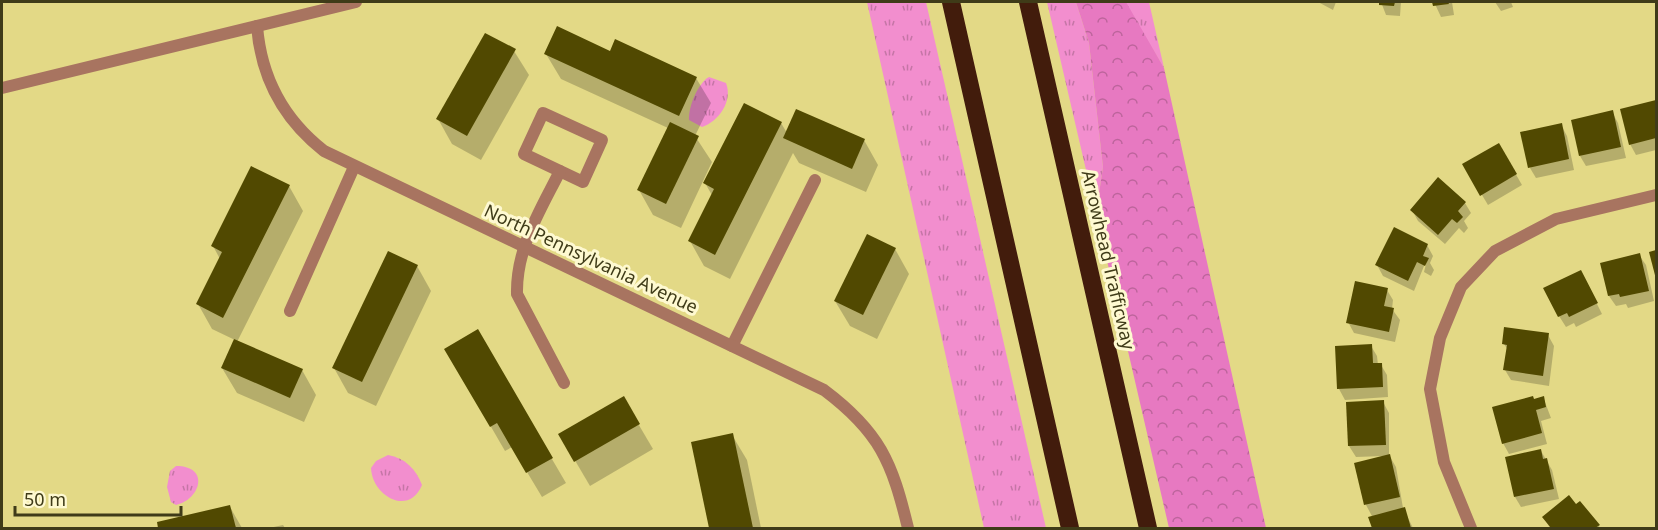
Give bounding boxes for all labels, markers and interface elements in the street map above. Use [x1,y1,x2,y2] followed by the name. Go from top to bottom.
[1077,168,1141,353] street label: Arrowhead Trafficway
[481,198,702,318] street label: North Pennsylvania Avenue
[15,479,182,517] scale bar
[24,487,66,511] text: 50 m

